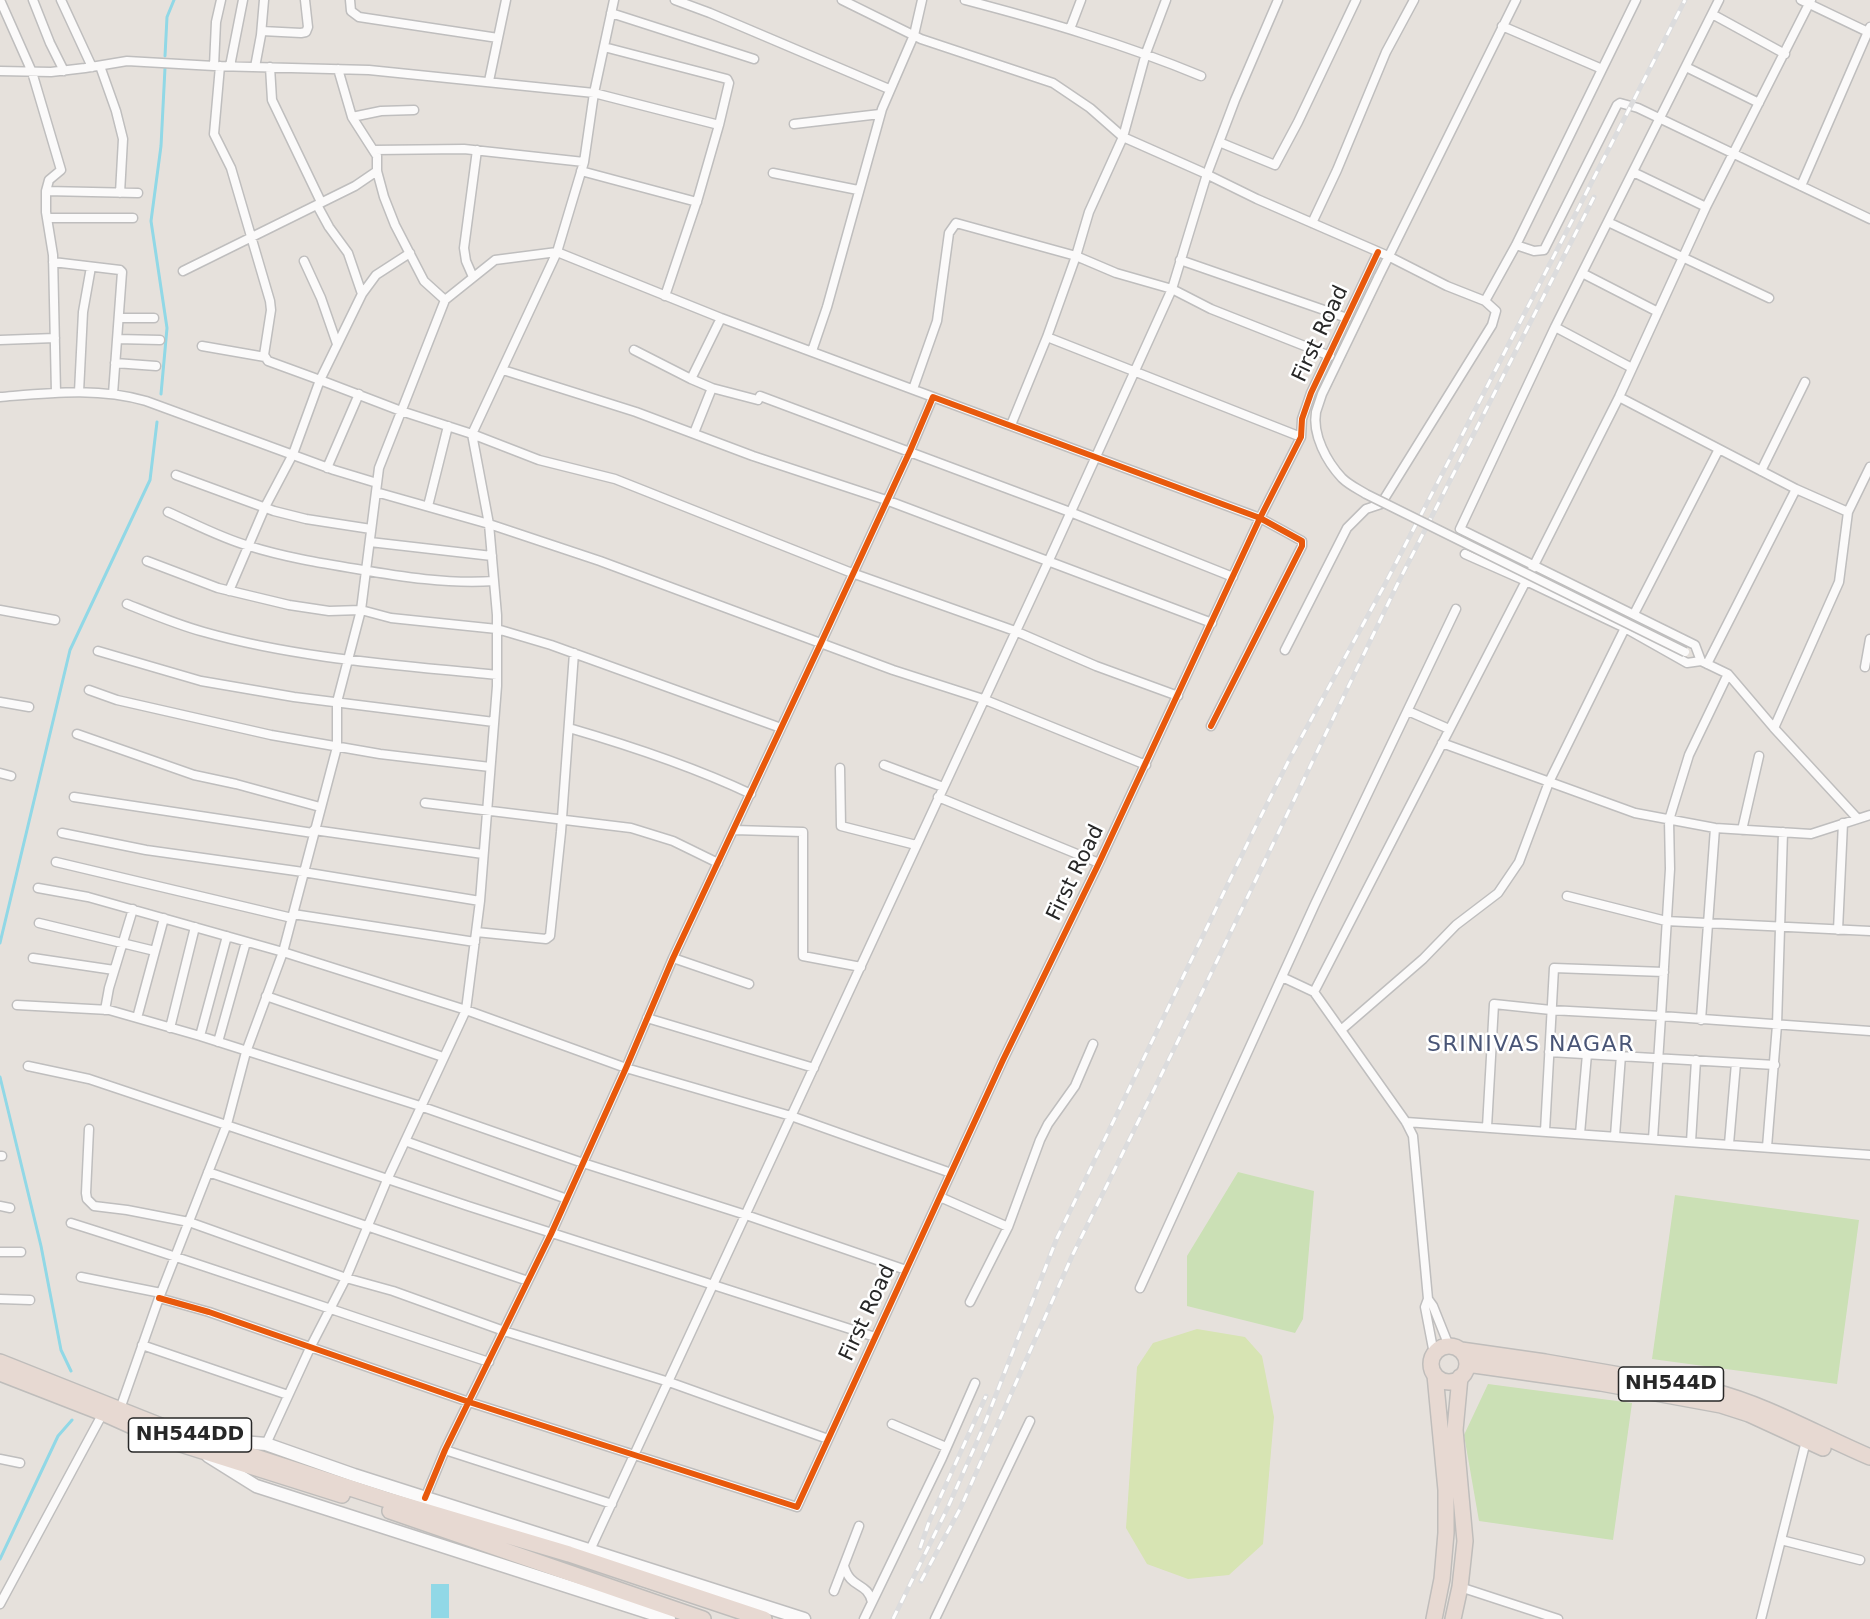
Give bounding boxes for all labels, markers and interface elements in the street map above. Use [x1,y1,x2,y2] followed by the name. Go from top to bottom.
[1288,282,1354,386] street label: First Road
[1042,821,1110,925] street label: First Road
[1427,1032,1635,1058] district label: SRINIVAS NAGAR
[835,1261,901,1365] street label: First Road
[1618,1367,1724,1401] road number: NH544D
[128,1418,252,1452] road number: NH544DD

